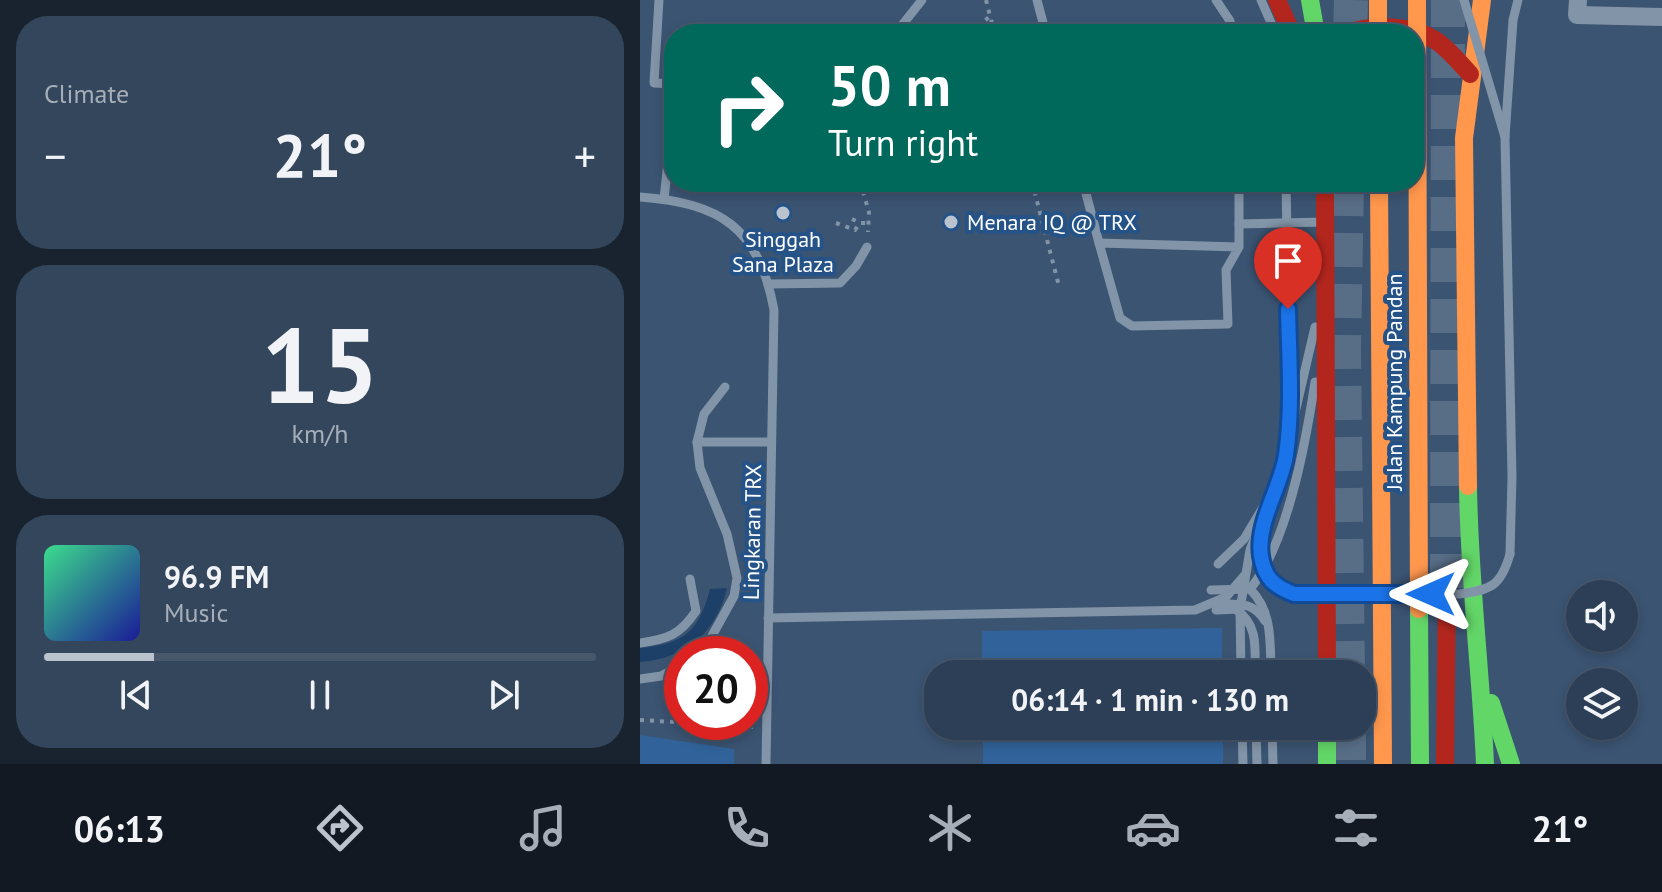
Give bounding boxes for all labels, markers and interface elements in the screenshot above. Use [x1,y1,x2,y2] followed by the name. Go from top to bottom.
[828,49,951,121] text: 50 m
[696,56,800,160] icon: right
[44,77,129,110] text: Climate
[273,116,367,194] text: 21°
[828,119,978,166] text: Turn right
[44,127,66,184] text: −
[574,127,596,184] text: +
[774,204,792,222] marker: Singgah Sana Plaza
[967,208,1137,236] place label: Menara IQ @ TRX
[942,213,960,231] marker: Menara IQ @ TRX
[732,225,834,278] place label: Singgah Sana Plaza
[1254,227,1322,309] pin
[1266,239,1310,283] icon: arrive
[1380,274,1408,491] street label: Jalan Kampung Pandan
[261,297,379,432] text: 15
[292,417,349,450] text: km/h
[737,464,767,600] street label: Lingkaran TRX
[1389,552,1473,636] position arrow
[164,557,269,596] text: 96.9 FM
[1566,580,1638,740] map controls
[1566,580,1638,652] button: sound
[164,596,228,629] text: Music
[664,636,768,740] speed limit sign: 20
[1566,668,1638,740] button: layers
[114,673,158,717] icon: previous
[298,673,342,717] icon: pause
[482,673,526,717] icon: next
[1011,680,1289,719] text: 06:14 · 1 min · 130 m
[312,800,368,856] icon: directions
[515,800,571,856] icon: music
[719,800,775,856] icon: phone
[922,800,978,856] icon: climate
[1125,800,1181,856] icon: car
[1328,800,1384,856] icon: filters
[74,805,165,852] text: 06:13
[1532,805,1588,852] text: 21°

